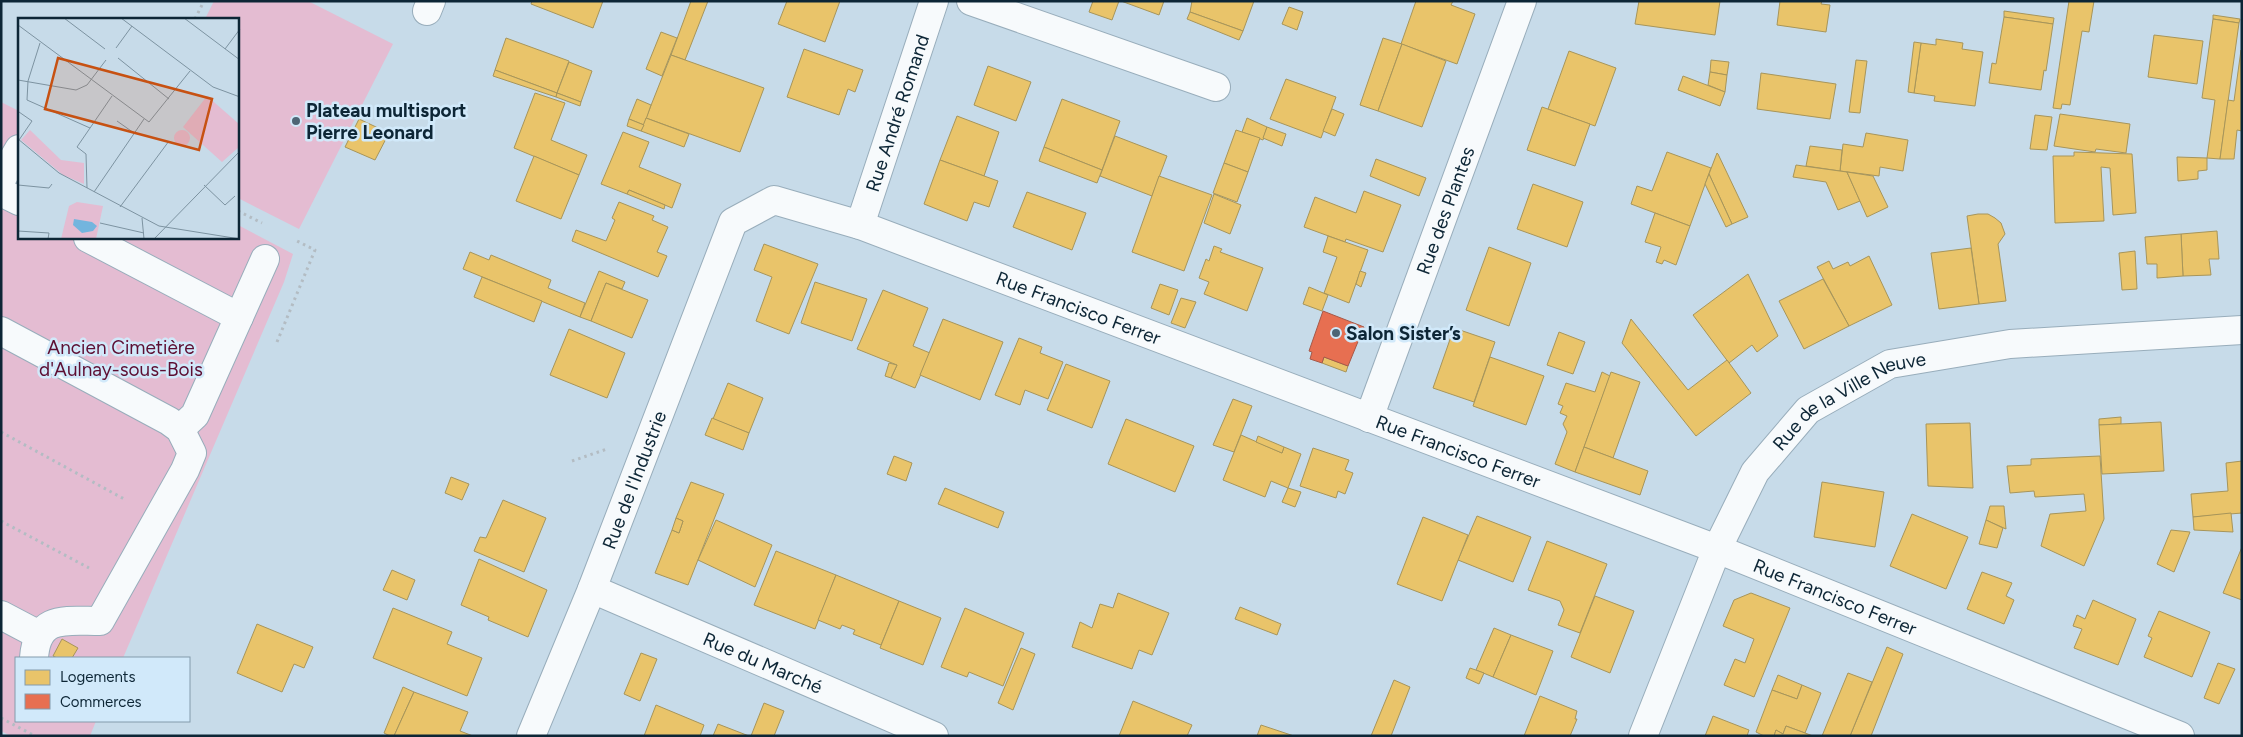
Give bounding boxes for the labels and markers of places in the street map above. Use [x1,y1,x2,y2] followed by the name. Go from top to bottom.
[306,99,467,144] place label: Plateau multisport Pierre Leonard
[290,115,302,127] marker: Plateau multisport Pierre Leonard
[1346,322,1461,345] place label: Salon Sister’s
[1330,327,1342,339] marker: Salon Sister’s

